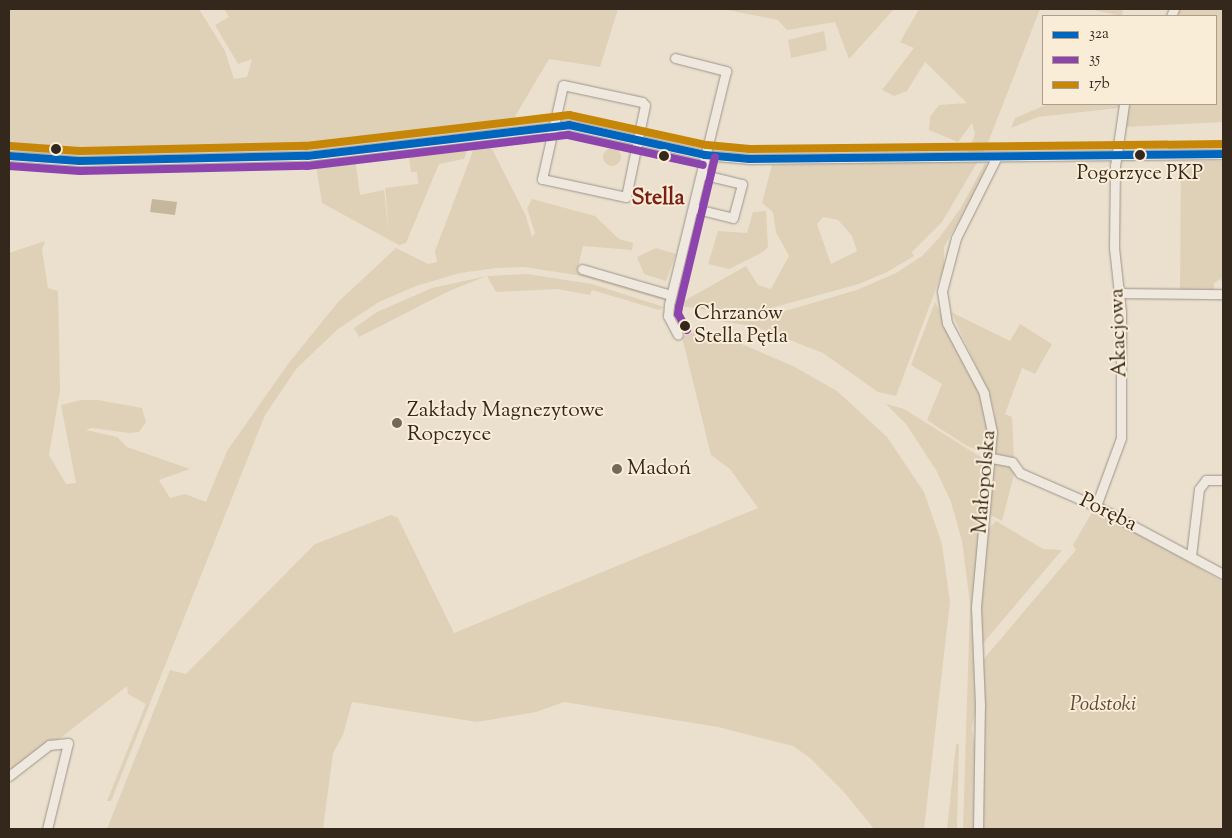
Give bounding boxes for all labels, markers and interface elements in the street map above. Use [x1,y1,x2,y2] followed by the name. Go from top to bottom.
[1042,15,1217,105] legend
[1089,24,1109,45] text: 32a
[1089,49,1100,70] text: 35
[1089,74,1110,95] text: 17b
[51,144,61,154] unlabelled marker
[1135,150,1145,160] marker: Pogorzyce PKP
[659,151,669,161] unlabelled marker
[1077,162,1203,186] place label: Pogorzyce PKP
[631,187,685,213] district label: Stella
[1105,288,1133,378] street label: Akacjowa
[694,302,788,349] place label: Chrzanów Stella Pętla
[680,321,690,331] marker: Chrzanów Stella Pętla
[407,398,604,448] place label: Zakłady Magnezytowe Ropczyce
[391,417,403,429] marker: Zakłady Magnezytowe Ropczyce
[968,429,1002,535] street label: Małopolska
[627,456,691,482] place label: Madoń
[611,463,623,475] marker: Madoń
[1075,488,1141,538] street label: Poręba
[1070,692,1136,718] park label: Podstoki

